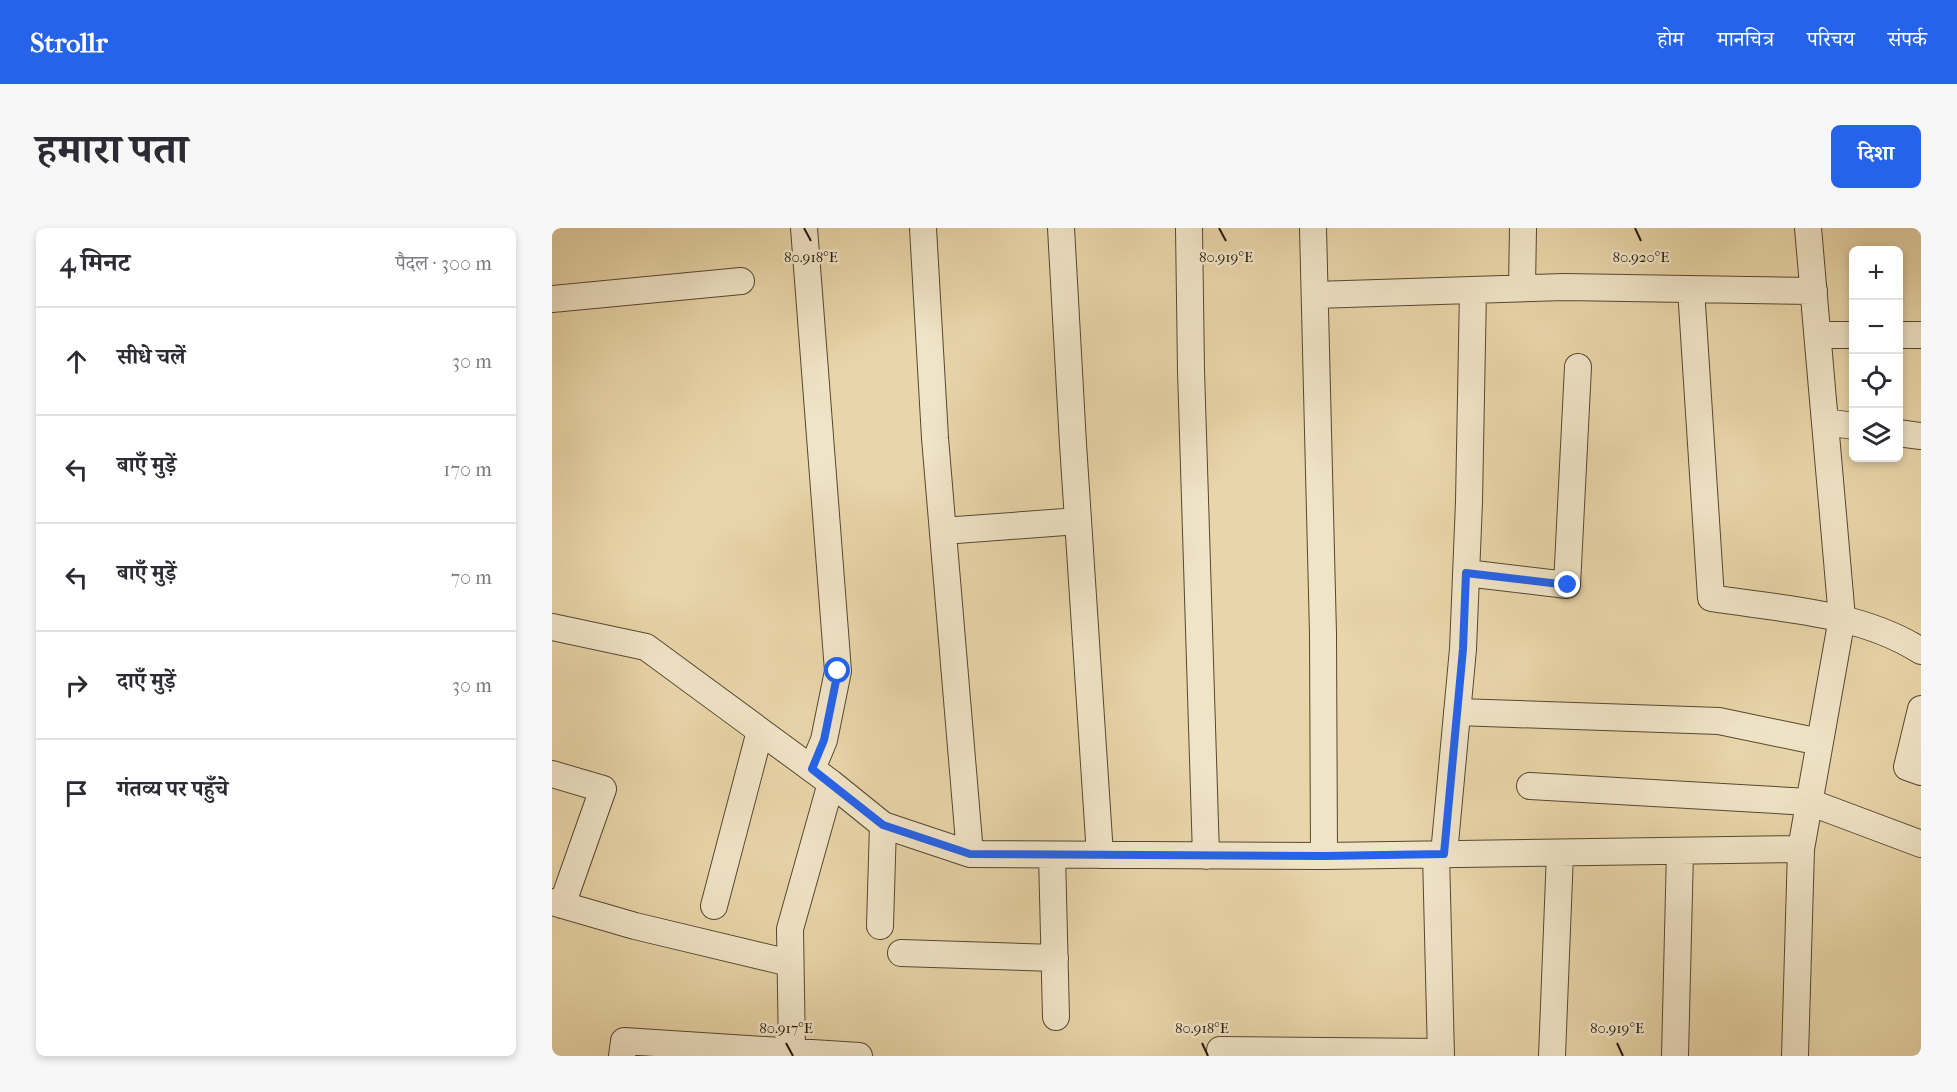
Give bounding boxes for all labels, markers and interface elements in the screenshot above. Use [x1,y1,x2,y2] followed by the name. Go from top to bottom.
[30,26,108,59] text: Strollr
[1657,27,1684,51] text: होम
[1717,27,1774,51] text: मानचित्र
[1807,27,1855,51] text: परिचय
[1888,27,1927,51] text: संपर्क
[36,125,188,174] text: हमारा पता
[1831,125,1921,188] button: दिशा
[1849,246,1903,462] map controls
[1849,246,1903,300] button: +
[60,247,130,278] text: 4 मिनट
[784,248,838,266] text: 80.918°E
[1199,248,1253,266] text: 80.919°E
[1613,248,1669,266] text: 80.920°E
[395,252,492,275] text: पैदल · 300 m
[1849,300,1903,354] button: −
[117,344,186,370] text: सीधे चलें
[60,345,93,378] icon: ahead
[452,350,492,373] text: 30 m
[1849,354,1903,408] button: locate
[1849,408,1903,462] button: layers
[117,452,176,478] text: बाएँ मुड़ें
[60,453,93,486] icon: left
[443,458,492,481] text: 170 m
[117,560,176,586] text: बाएँ मुड़ें
[60,561,93,594] icon: left
[450,566,492,589] text: 70 m
[1554,571,1580,597] route end
[824,657,850,683] route start
[117,668,176,694] text: दाएँ मुड़ें
[60,669,93,702] icon: right
[452,674,492,697] text: 30 m
[117,776,228,802] text: गंतव्य पर पहुँचे
[60,777,93,810] icon: arrive
[759,1019,813,1037] text: 80.917°E
[1175,1019,1229,1037] text: 80.918°E
[1590,1019,1644,1037] text: 80.919°E

